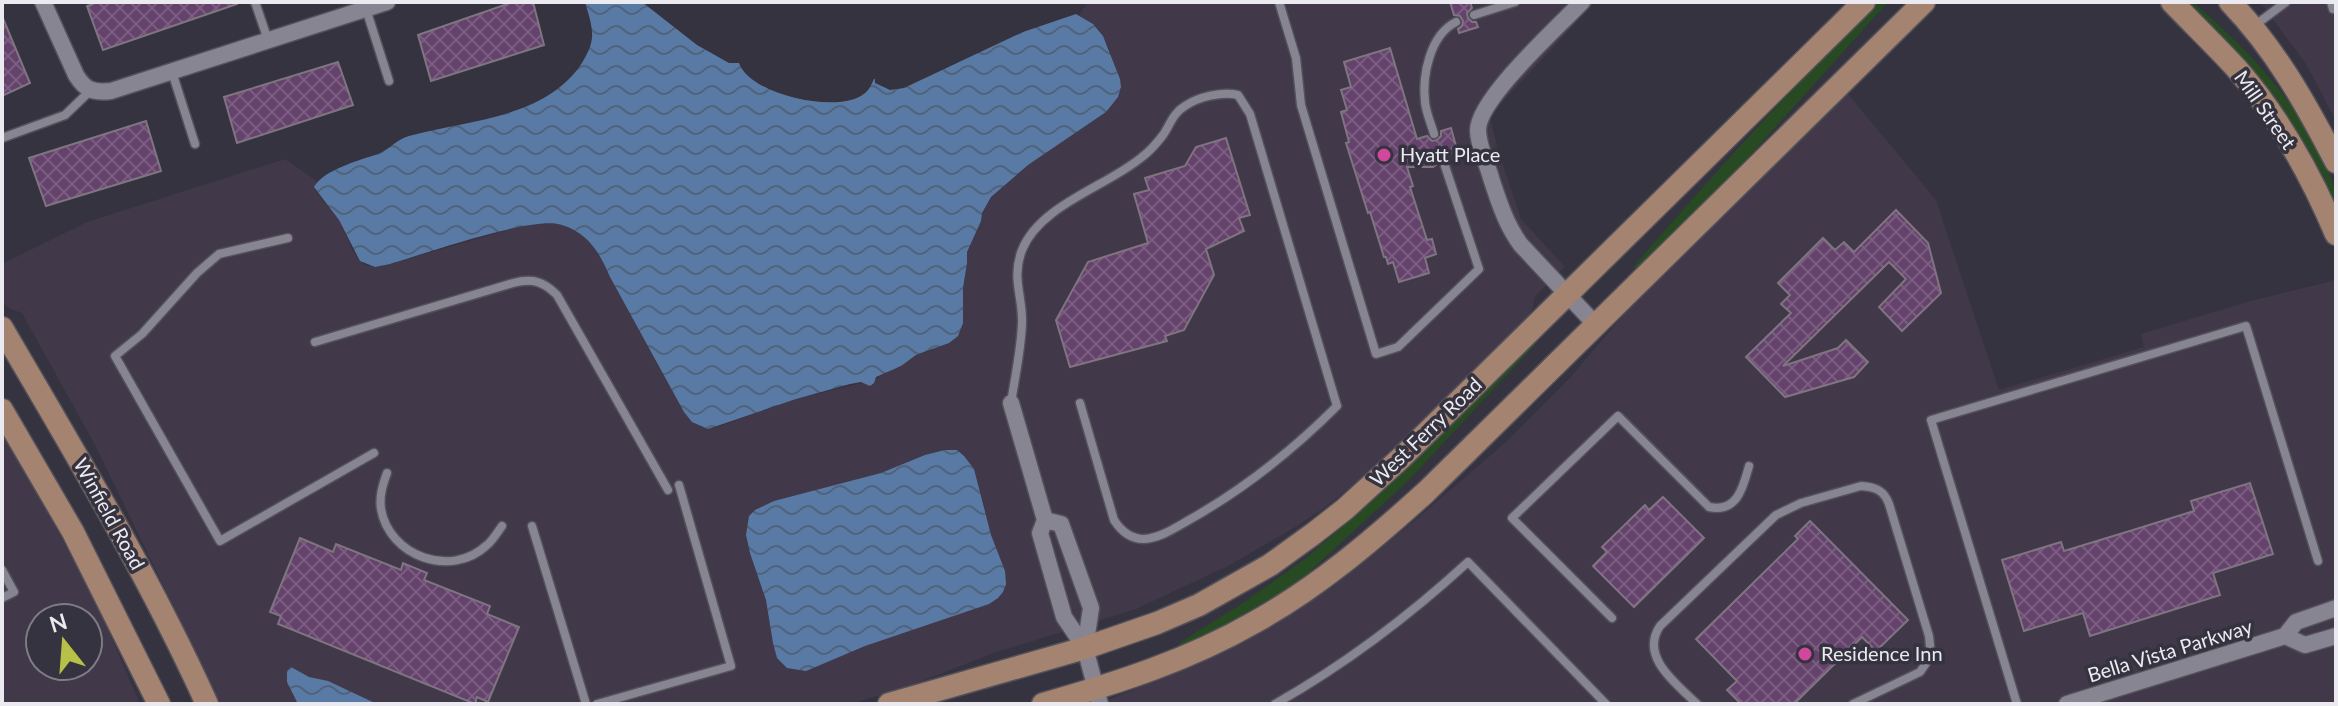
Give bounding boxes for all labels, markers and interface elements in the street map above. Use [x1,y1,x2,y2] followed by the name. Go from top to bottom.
[2230,65,2302,153] street label: Mill Street
[1400,142,1500,166] place label: Hyatt Place
[1375,146,1393,164] marker: Hyatt Place
[1364,372,1486,491] street label: West Ferry Road
[69,454,150,573] street label: Winfield Road
[24,602,104,682] north arrow
[46,607,70,638] text: N
[2084,613,2256,687] street label: Bella Vista Parkway
[1821,641,1943,665] place label: Residence Inn
[1796,645,1814,663] marker: Residence Inn

